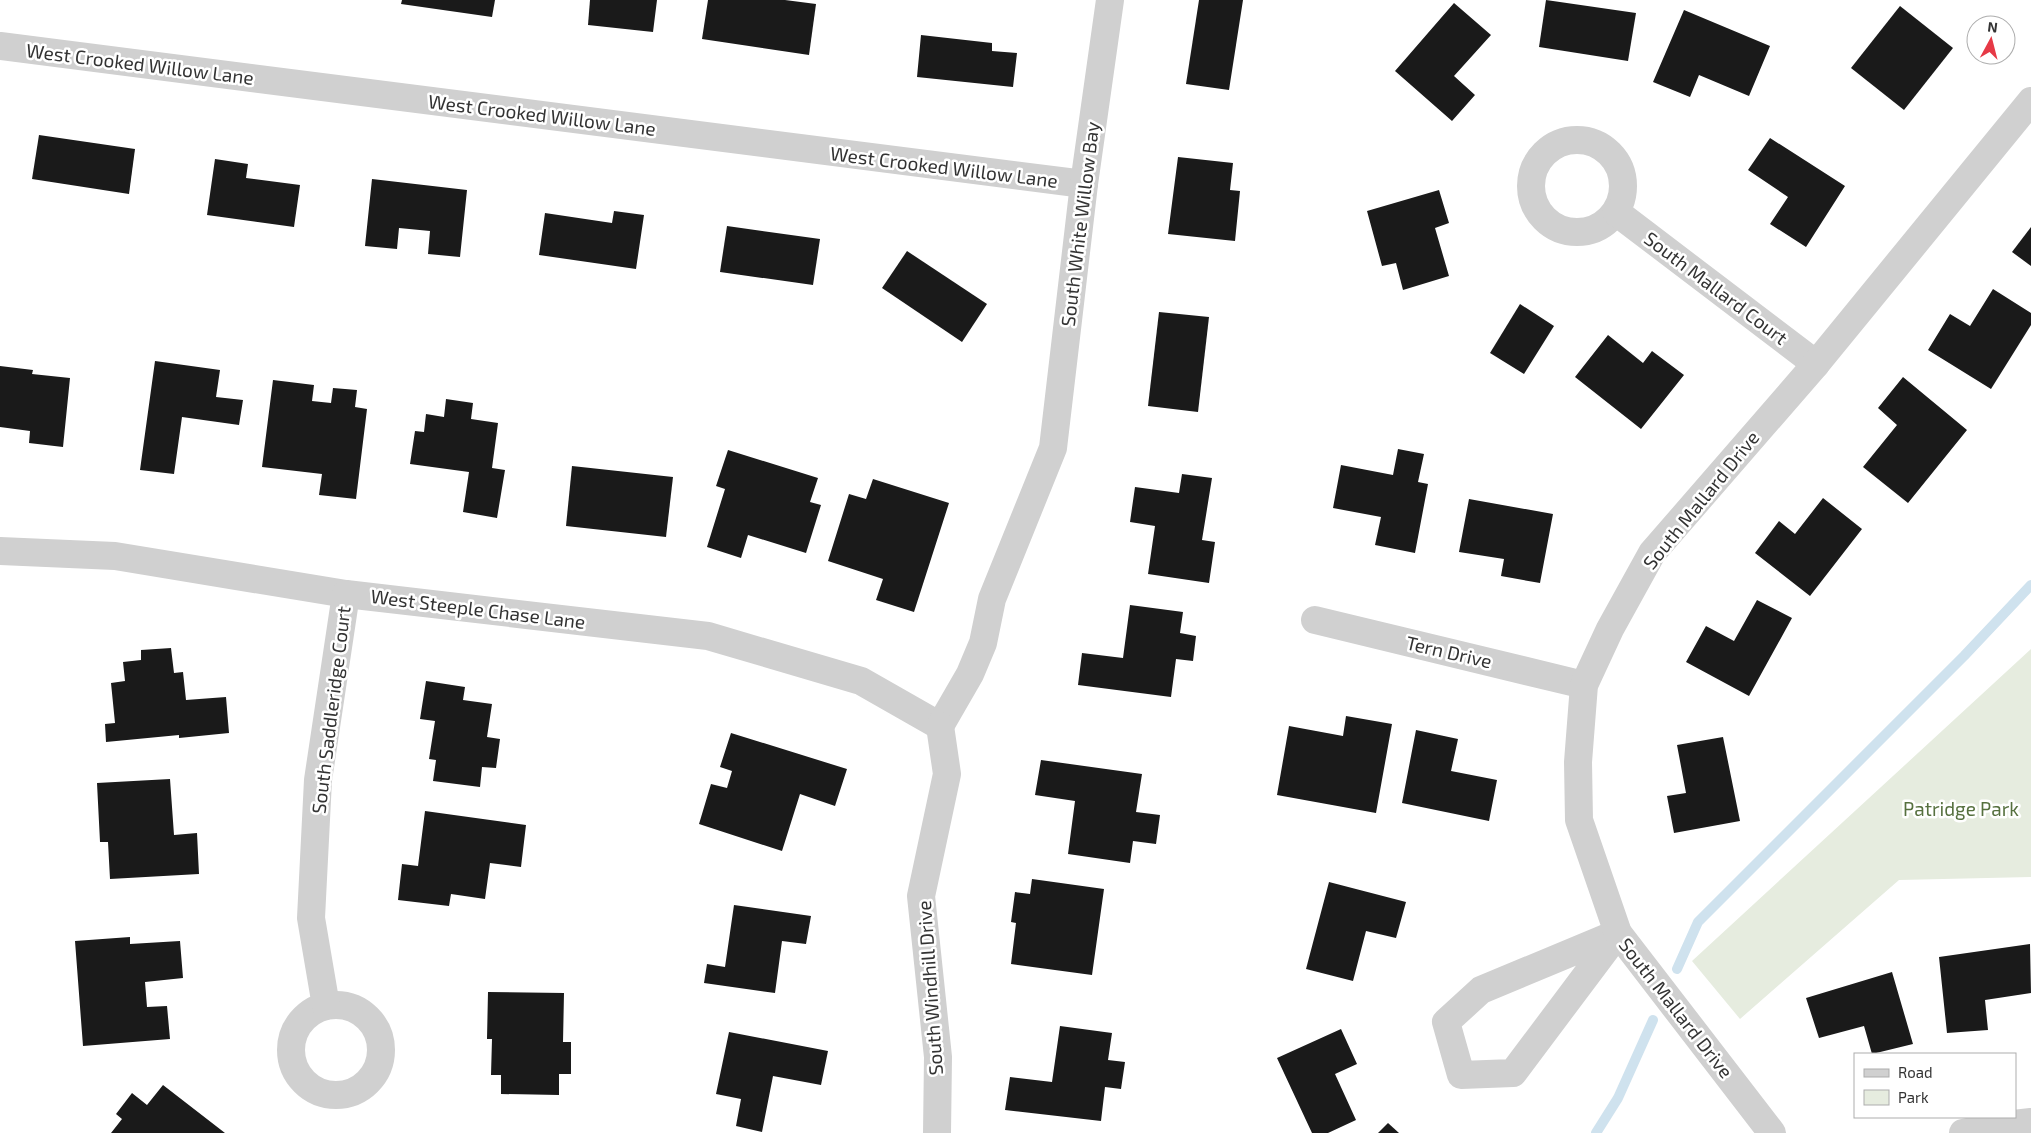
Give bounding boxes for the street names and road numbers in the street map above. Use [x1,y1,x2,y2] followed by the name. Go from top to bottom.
[25,38,255,89] street label: West Crooked Willow Lane
[427,89,657,140] street label: West Crooked Willow Lane
[1056,120,1103,328] street label: South White Willow Bay
[829,141,1059,192] street label: West Crooked Willow Lane
[1640,226,1792,349] street label: South Mallard Court
[1638,426,1763,573] street label: South Mallard Drive
[369,584,587,633] street label: West Steeple Chase Lane
[306,605,355,815] street label: South Saddleridge Court
[1404,631,1494,673] street label: Tern Drive
[912,900,947,1076] street label: South Windhill Drive
[1615,933,1738,1082] street label: South Mallard Drive

